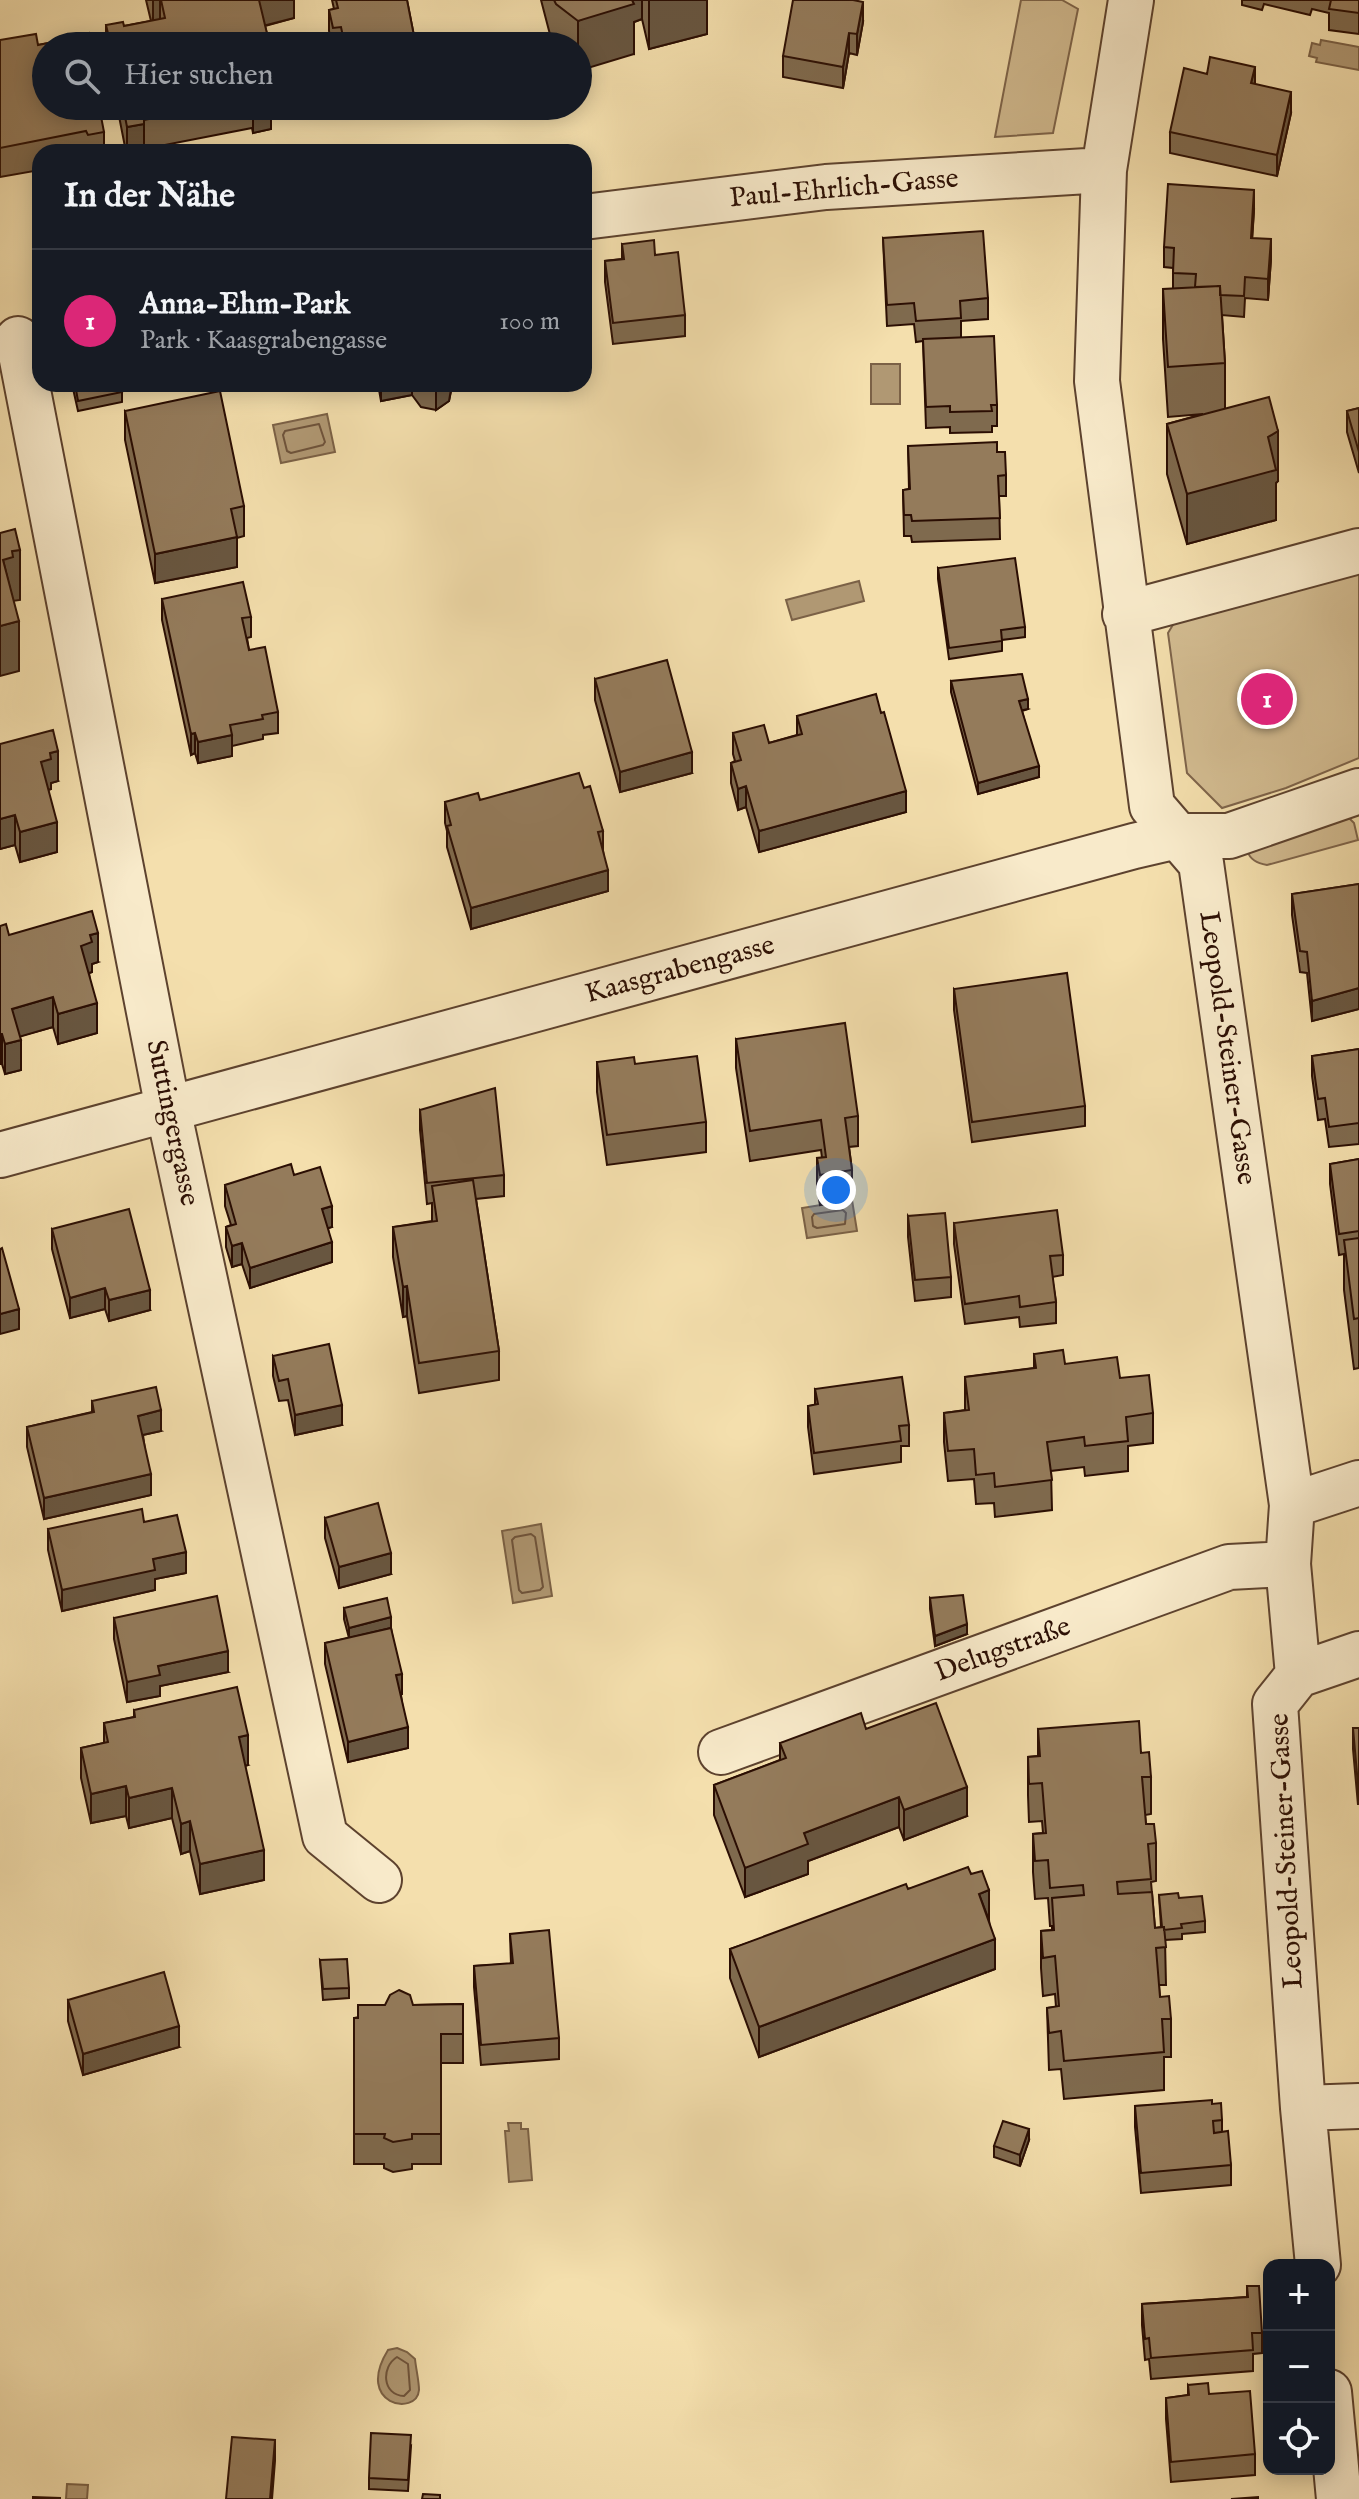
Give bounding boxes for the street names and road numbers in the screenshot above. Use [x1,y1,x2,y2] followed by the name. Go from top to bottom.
[728,162,960,216] street label: Paul-Ehrlich-Gasse
[1190,909,1264,1187] street label: Leopold-Steiner-Gasse
[582,928,779,1012] street label: Kaasgrabengasse
[137,1037,207,1209] street label: Suttingergasse
[930,1609,1076,1691] street label: Delugstraße
[1262,1712,1312,1990] street label: Leopold-Steiner-Gasse

